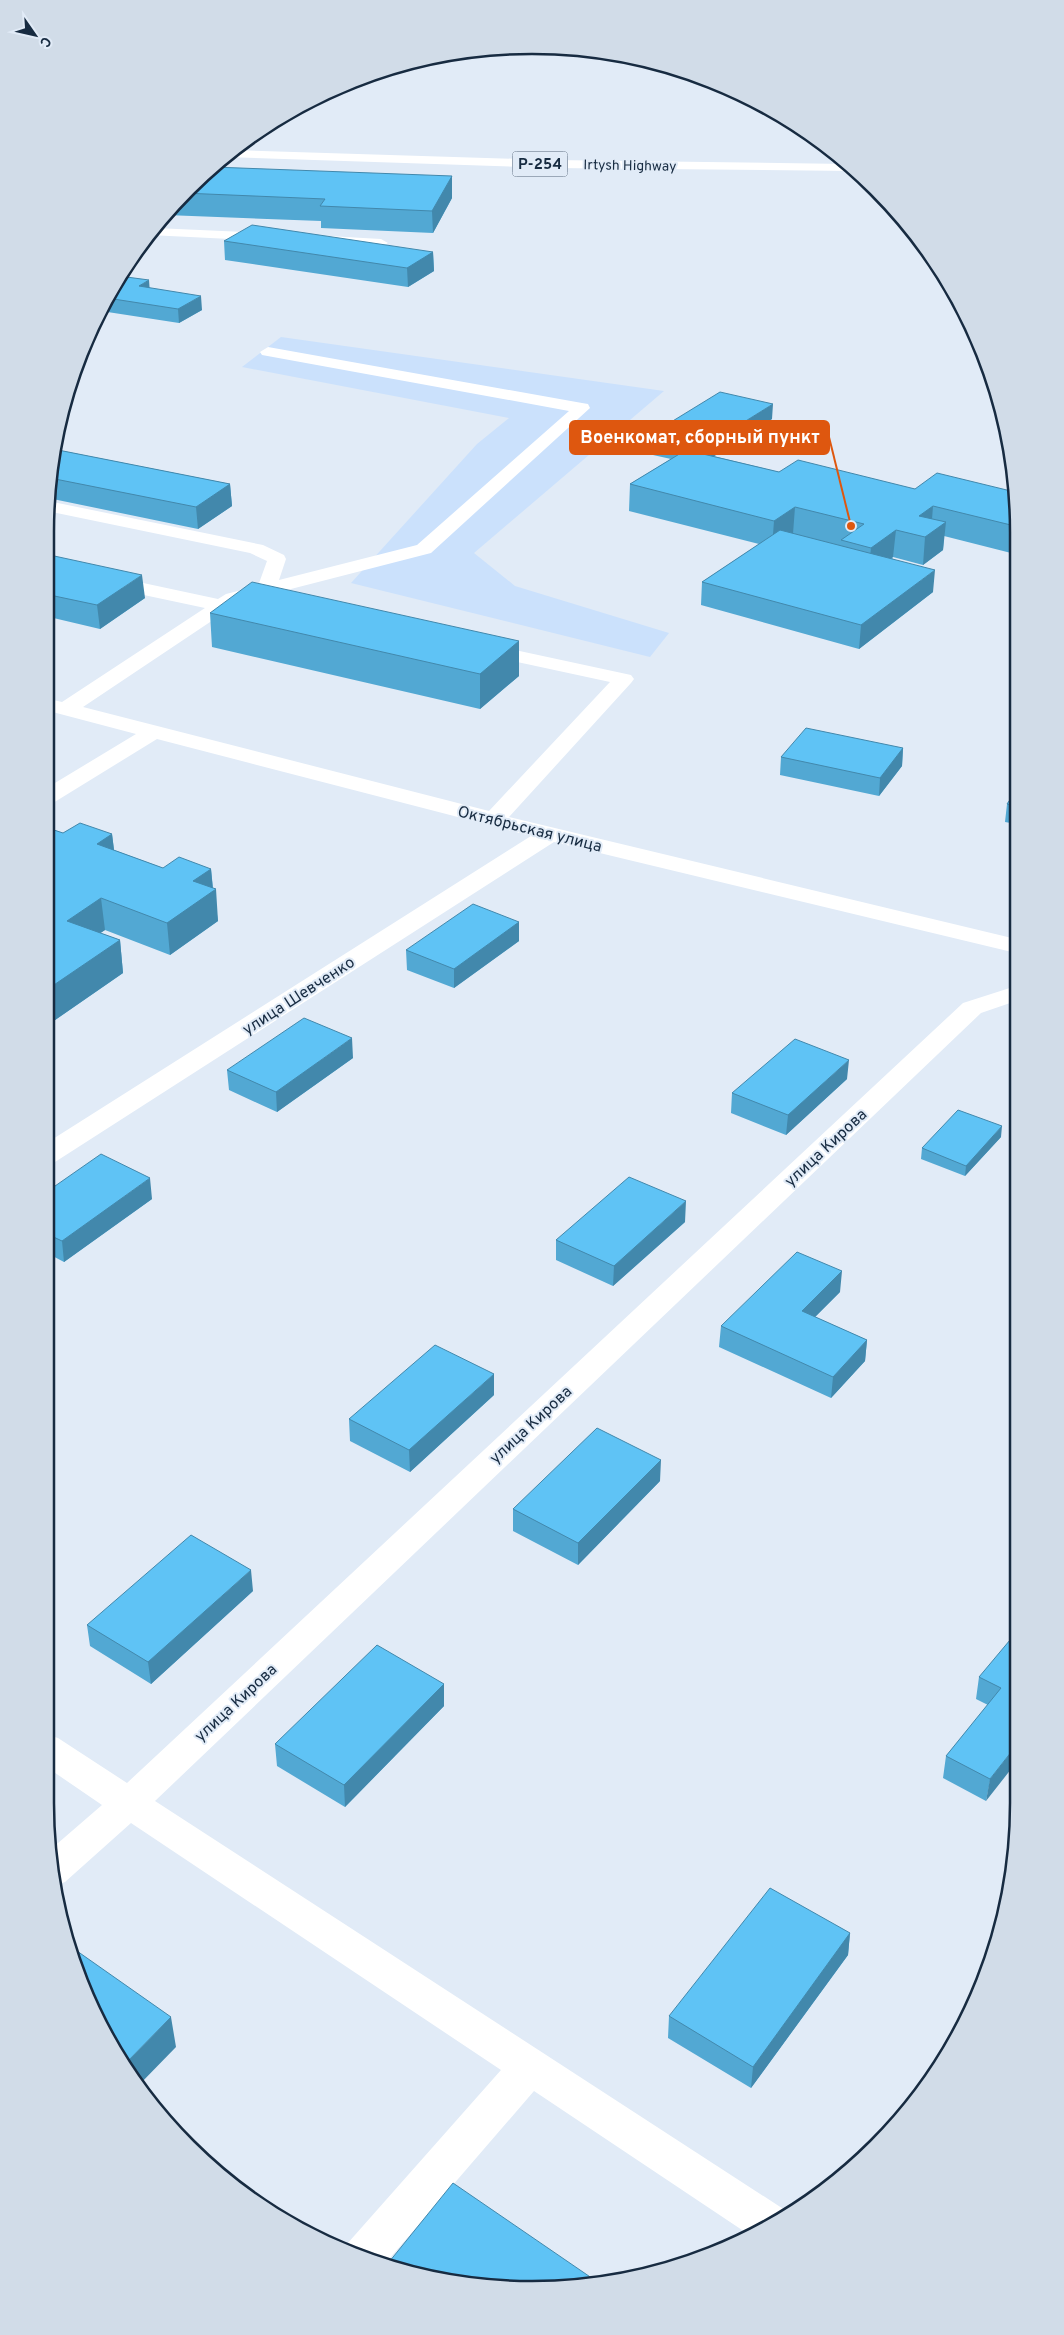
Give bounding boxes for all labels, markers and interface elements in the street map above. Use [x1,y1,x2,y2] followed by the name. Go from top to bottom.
[10,10,60,60] north arrow
[35,33,54,50] text: С
[512,152,568,176] road number: Р-254
[583,157,677,176] street label: Irtysh Highway
[570,421,829,454] callout: Военкомат, сборный пункт
[580,427,820,450] text: Военкомат, сборный пункт
[455,802,604,858] street label: Октябрьская улица
[239,953,359,1040] street label: улица Шевченко
[781,1105,872,1192] street label: улица Кирова
[486,1382,577,1469] street label: улица Кирова
[191,1660,282,1747] street label: улица Кирова

